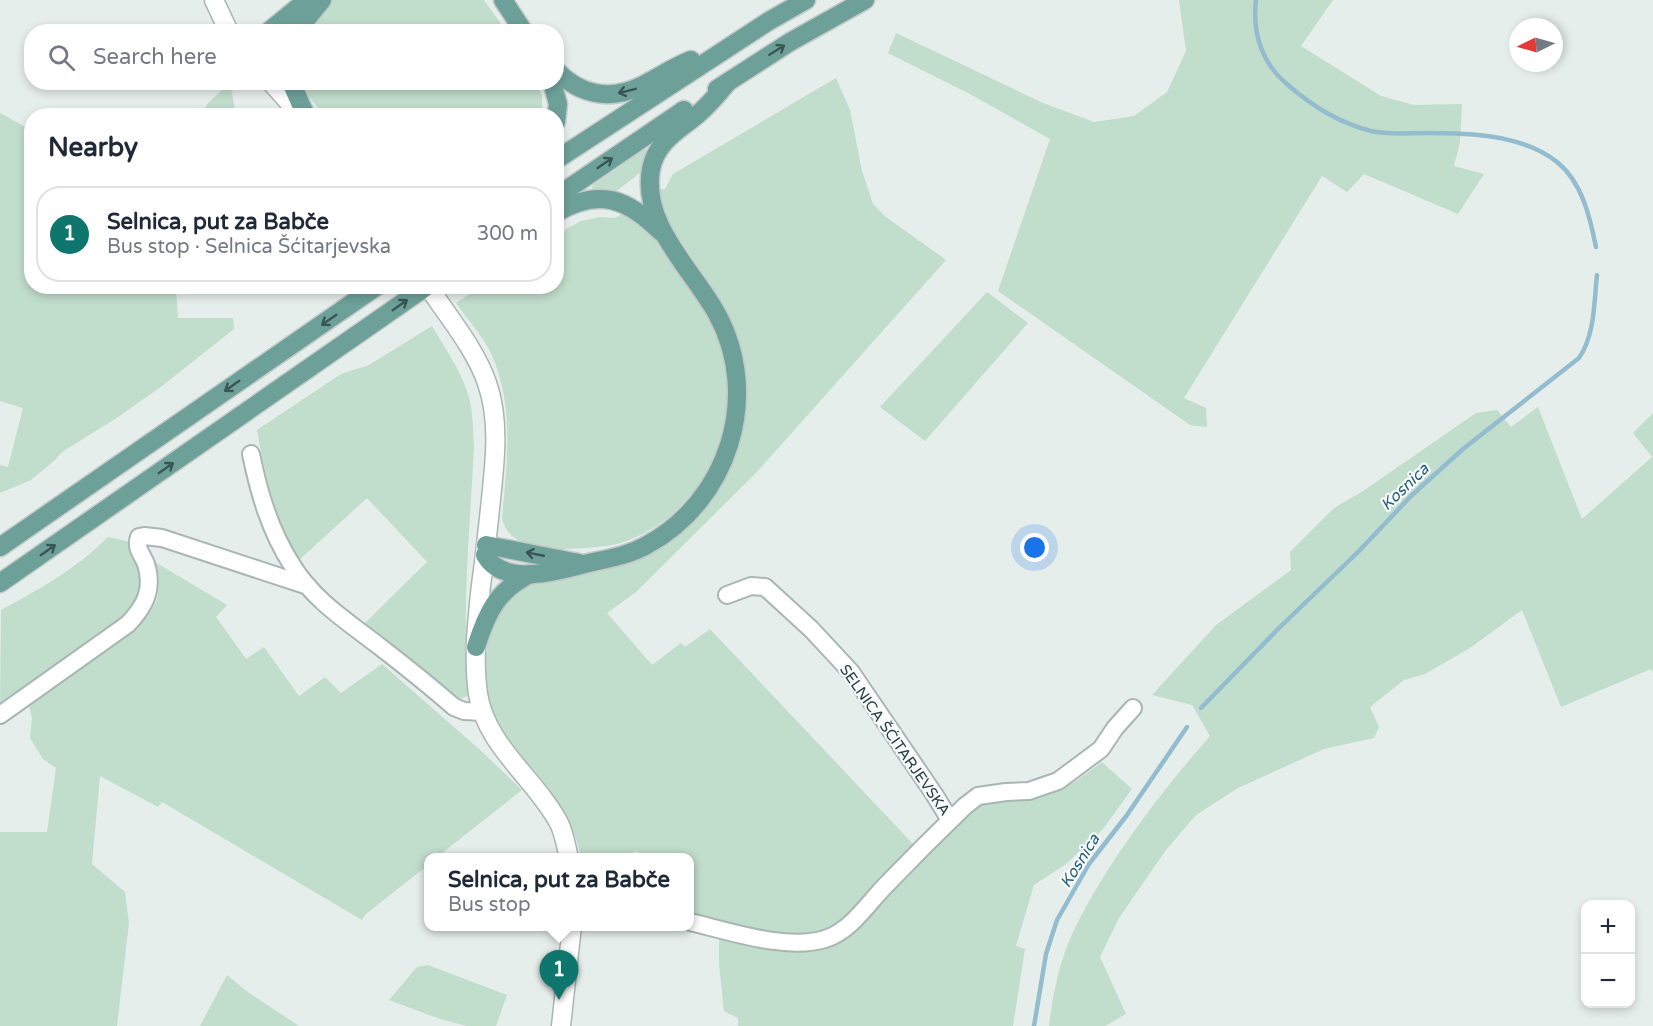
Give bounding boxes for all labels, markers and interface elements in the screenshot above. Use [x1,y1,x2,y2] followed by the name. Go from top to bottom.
[1509,18,1563,72] north arrow
[24,24,564,90] search box
[45,41,78,74] icon: search
[93,44,217,70] text: Search here
[768,44,785,56] one-way arrow
[617,85,636,97] one-way arrow
[48,132,138,163] text: Nearby
[596,157,613,170] one-way arrow
[107,209,329,235] text: Selnica, put za Babče
[63,222,76,246] text: 1
[477,222,538,246] text: 300 m
[107,235,391,259] text: Bus stop · Selnica Šćitarjevska
[392,299,408,311] one-way arrow
[321,314,338,326] one-way arrow
[224,380,241,392] one-way arrow
[1377,458,1434,515] water label: Kosnica
[157,462,173,474] one-way arrow
[1020,533,1049,562] your location
[39,544,56,556] one-way arrow
[526,548,545,559] one-way arrow
[836,661,954,819] street label: SELNICA ŠĆITARJEVSKA
[1056,830,1105,891] water label: Kosnica
[424,853,694,931] popup
[448,867,670,893] text: Selnica, put za Babče
[448,893,531,917] text: Bus stop
[1581,900,1635,1008] map controls
[1581,900,1635,954] button: +
[540,950,578,1000] pin: 1
[1581,954,1635,1008] button: −

